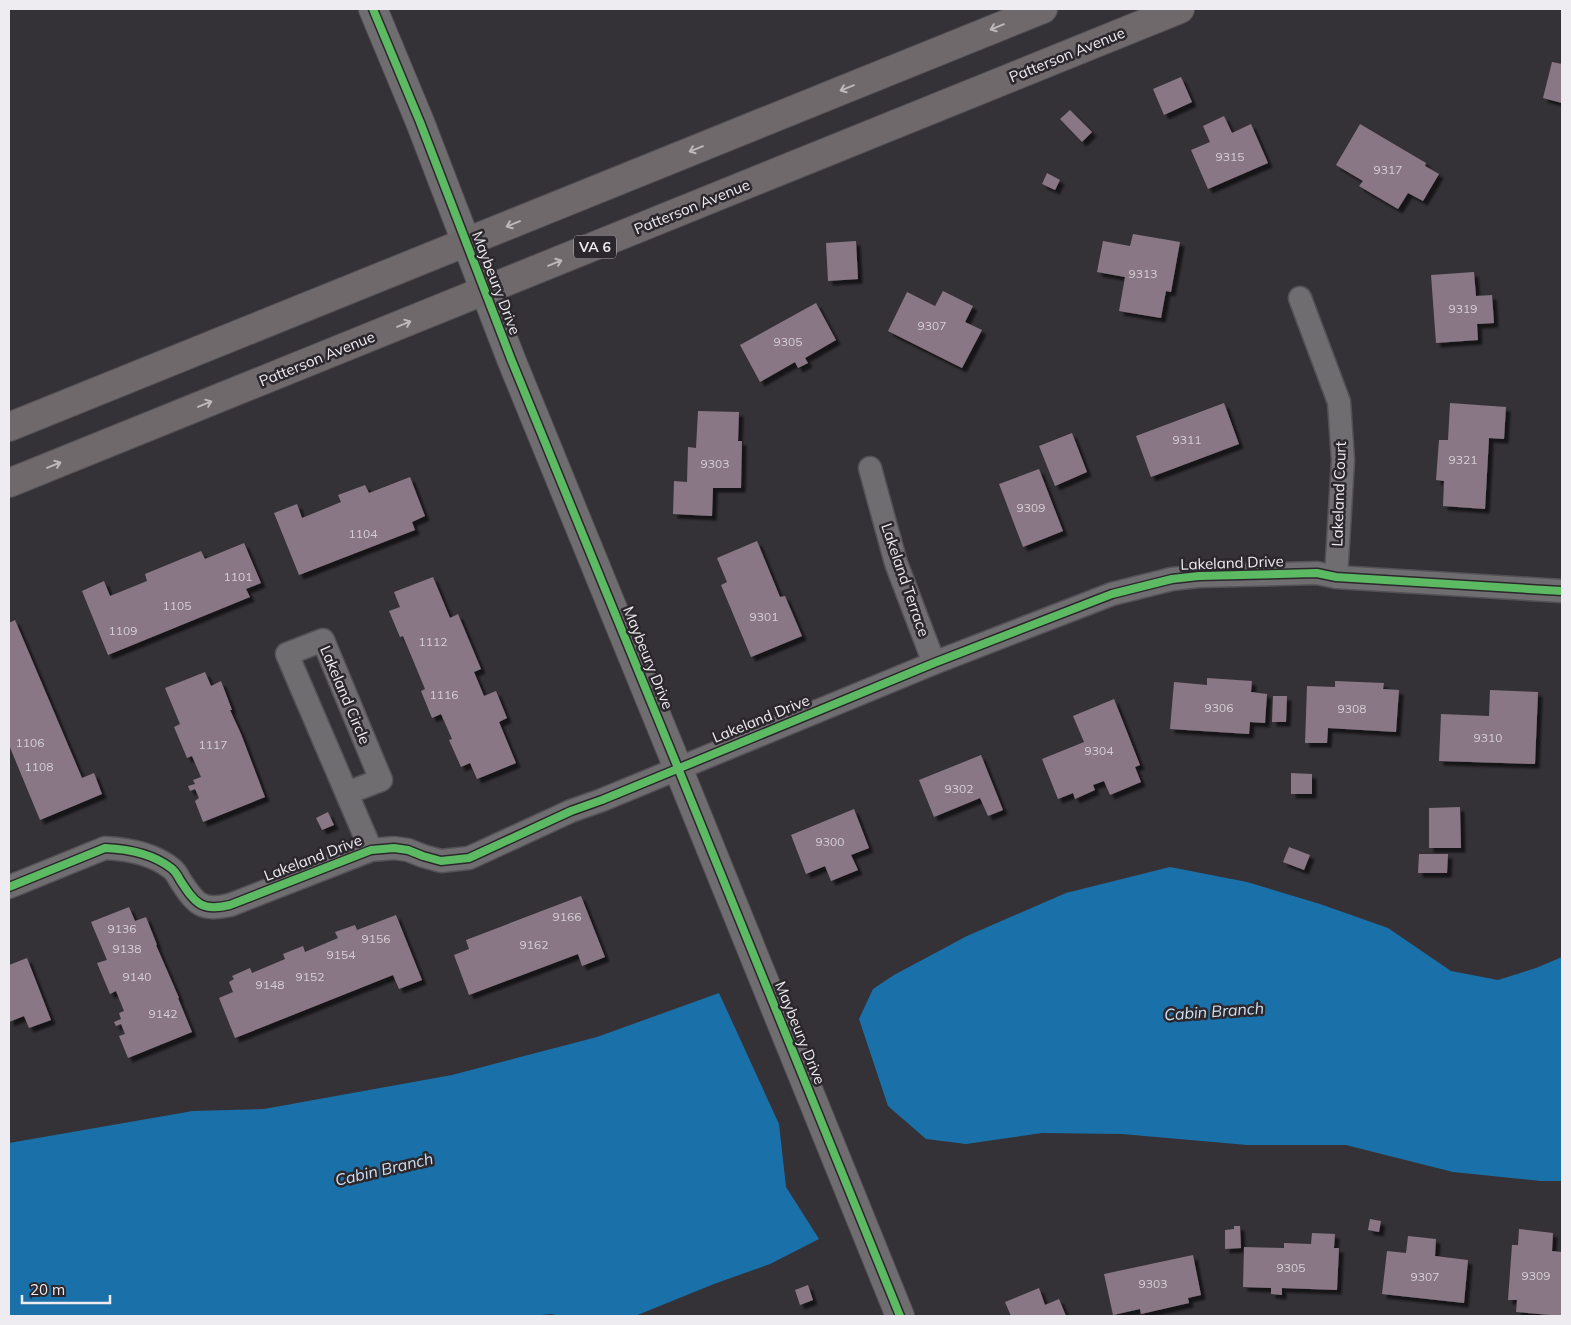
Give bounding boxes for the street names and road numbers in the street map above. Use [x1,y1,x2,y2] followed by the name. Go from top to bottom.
[1006,23,1127,86] street label: Patterson Avenue
[631,175,752,238] street label: Patterson Avenue
[468,228,525,337] street label: Maybeury Drive
[574,236,616,258] road number: VA 6
[256,327,377,390] street label: Patterson Avenue
[1327,441,1350,547] street label: Lakeland Court
[877,521,934,639] street label: Lakeland Terrace
[1180,551,1284,574] street label: Lakeland Drive
[619,603,678,712] street label: Maybeury Drive
[316,643,375,747] street label: Lakeland Circle
[709,690,812,747] street label: Lakeland Drive
[261,830,364,885] street label: Lakeland Drive
[771,978,830,1087] street label: Maybeury Drive

